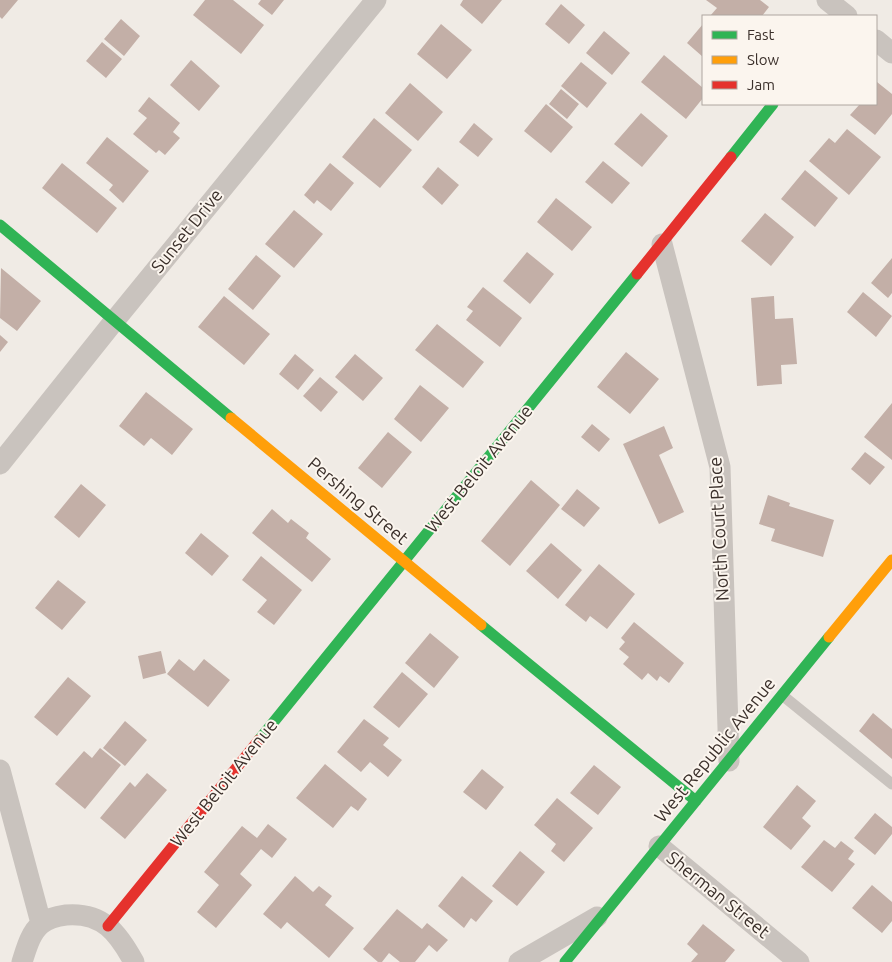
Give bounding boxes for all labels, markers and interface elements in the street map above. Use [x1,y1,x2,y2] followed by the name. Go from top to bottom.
[702,15,877,105] legend
[747,26,775,43] text: Fast
[747,51,780,68] text: Slow
[747,76,775,93] text: Jam
[147,185,226,276] street label: Sunset Drive
[421,401,536,536] street label: West Beloit Avenue
[304,453,413,548] street label: Pershing Street
[704,456,732,602] street label: North Court Place
[650,673,779,826] street label: West Republic Avenue
[166,715,281,850] street label: West Beloit Avenue
[663,847,774,942] street label: Sherman Street

